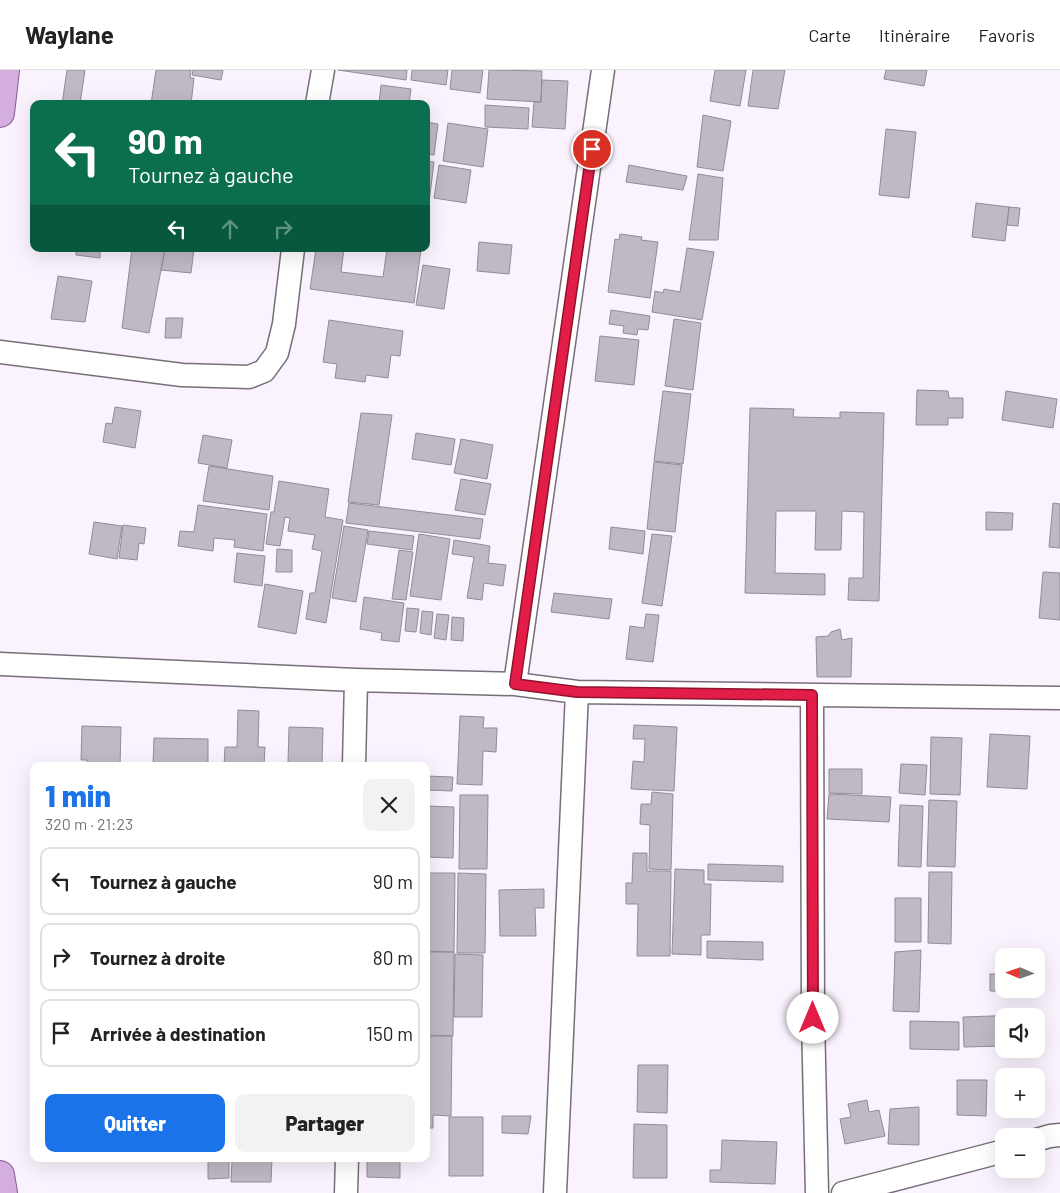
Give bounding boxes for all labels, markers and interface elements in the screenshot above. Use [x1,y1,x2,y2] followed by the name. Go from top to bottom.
[25,20,114,49] text: Waylane
[808,24,851,46] text: Carte
[879,24,950,46] text: Itinéraire
[978,24,1035,46] text: Favoris
[128,119,203,161] text: 90 m
[45,120,110,185] icon: left
[571,128,613,170] pin
[578,135,606,163] icon: arrive
[128,161,294,187] text: Tournez à gauche
[163,215,191,243] icon: left
[216,215,244,243] icon: ahead
[269,215,297,243] icon: right
[45,777,111,813] text: 1 min
[363,779,415,831] button: close
[45,814,133,833] text: 320 m · 21:23
[47,867,75,895] icon: left
[90,870,237,893] text: Tournez à gauche
[373,870,413,893] text: 90 m
[47,943,75,971] icon: right
[90,946,226,969] text: Tournez à droite
[373,946,413,969] text: 80 m
[995,948,1045,998] north arrow
[995,948,1045,1178] map controls
[786,991,838,1043] position arrow
[995,1008,1045,1058] button: sound
[47,1019,75,1047] icon: arrive
[90,1022,266,1045] text: Arrivée à destination
[366,1022,413,1045] text: 150 m
[995,1068,1045,1118] button: +
[45,1094,225,1152] button: Quitter
[235,1094,415,1152] button: Partager
[995,1128,1045,1178] button: −

